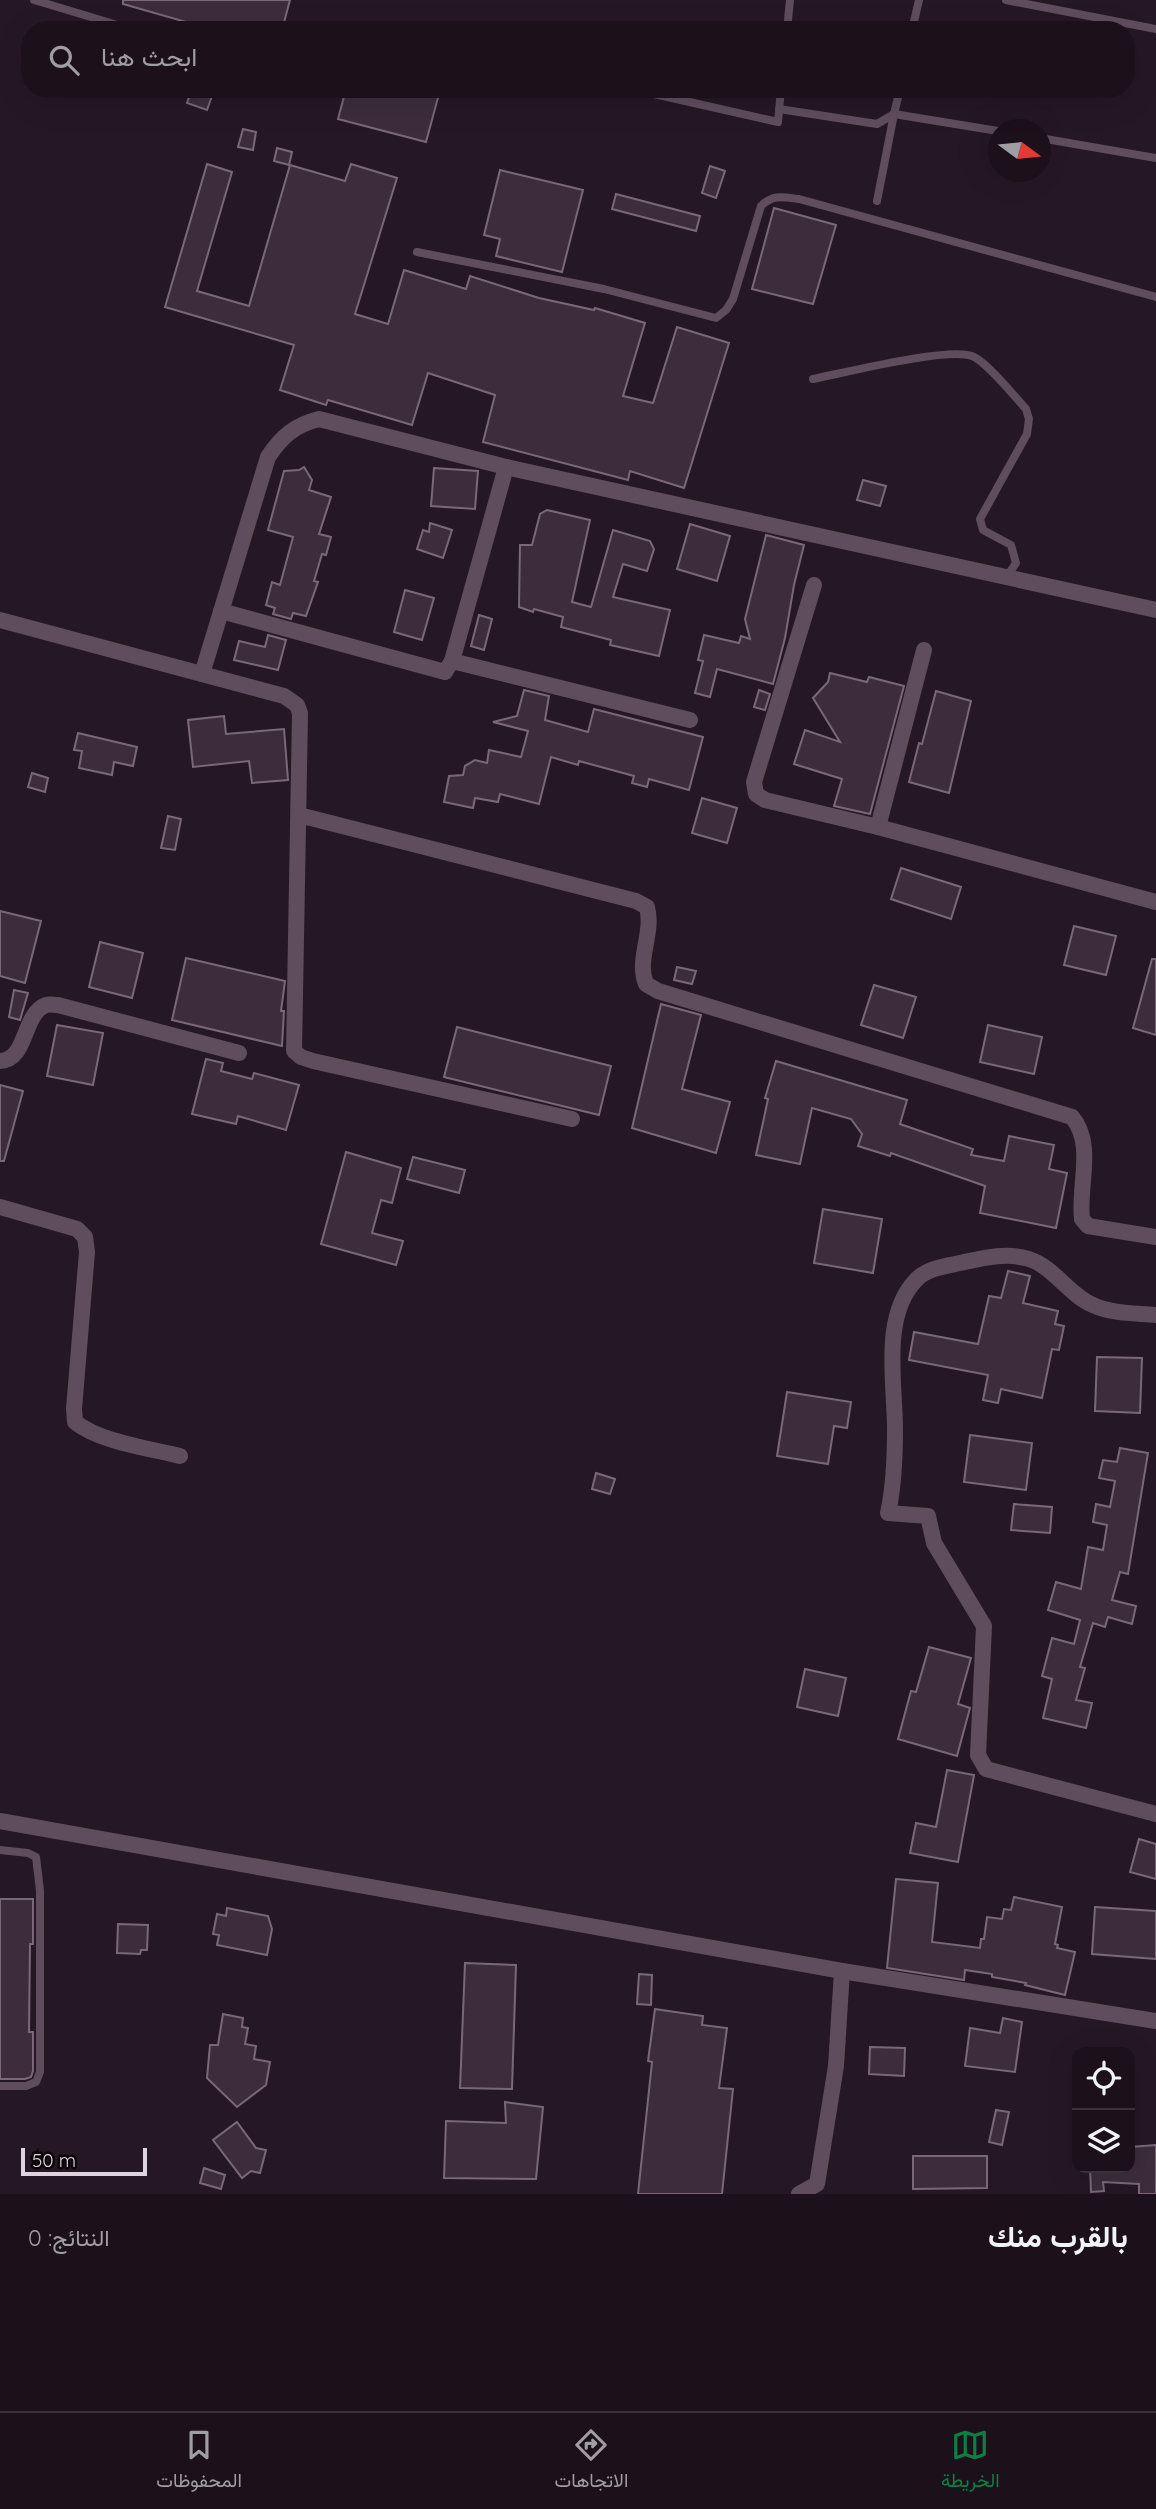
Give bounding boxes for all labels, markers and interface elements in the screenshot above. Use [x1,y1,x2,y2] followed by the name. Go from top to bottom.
[21,21,1135,98] search box
[101,40,197,73] text: ابحث هنا
[45,41,83,79] icon: search
[988,119,1051,182] north arrow
[1072,2047,1135,2173] map controls
[1072,2047,1135,2110] button: locate
[1072,2110,1135,2173] button: layers
[21,2145,147,2177] scale bar
[32,2148,76,2172] text: 50 m
[988,2217,1128,2255] text: بالقرب منك
[28,2223,110,2252] text: النتائج: 0
[156,2426,242,2497] tab: المحفوظات
[555,2426,628,2497] tab: الاتجاهات
[941,2426,1000,2497] tab: الخريطة

